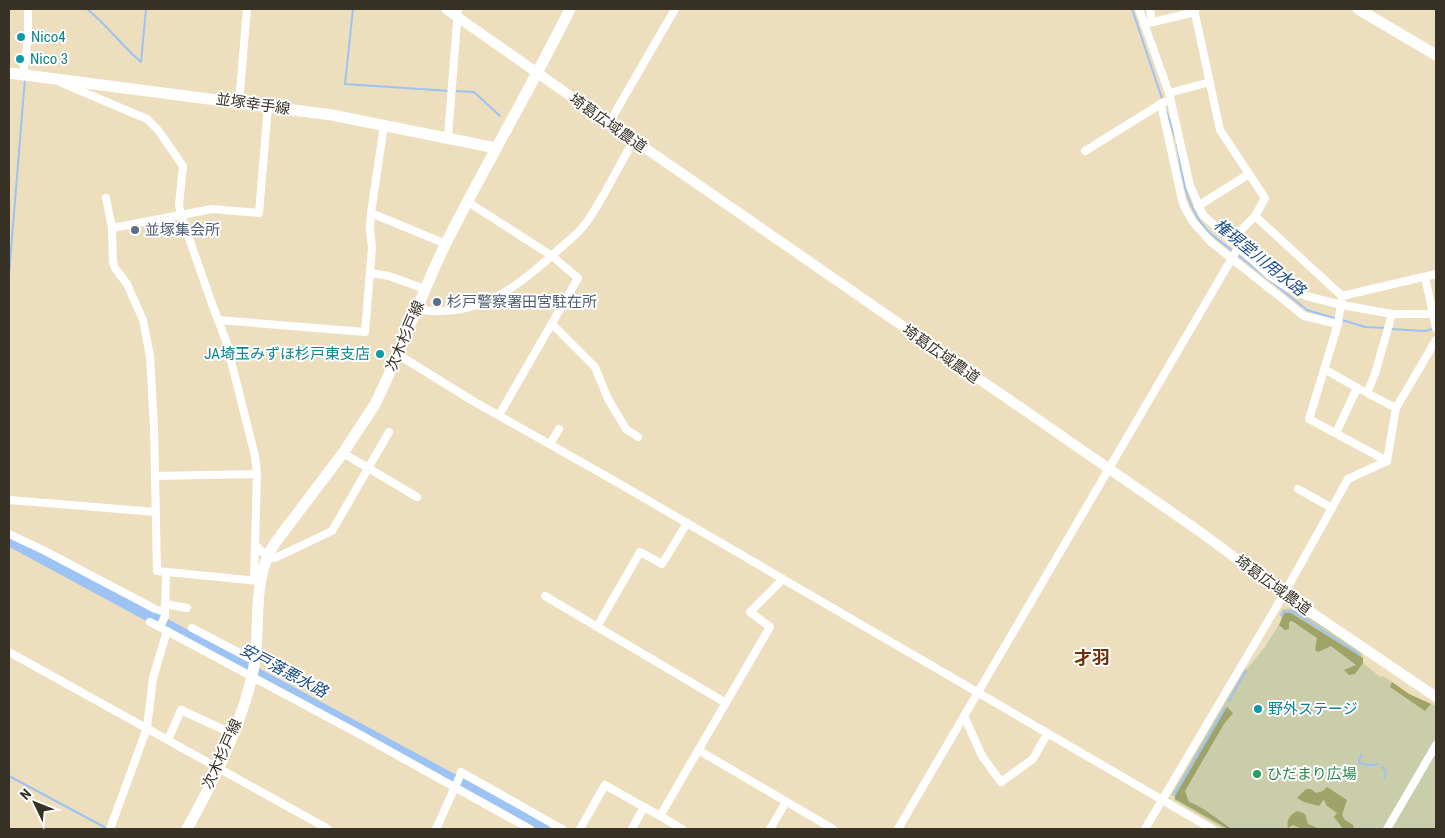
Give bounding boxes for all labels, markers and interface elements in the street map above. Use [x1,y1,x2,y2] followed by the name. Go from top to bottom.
[31,28,66,46] place label: Nico4
[15,31,27,43] marker: Nico4
[30,50,68,68] place label: Nico 3
[14,53,26,65] marker: Nico 3
[215,90,291,118] street label: 並塚幸手線
[566,90,650,156] street label: 埼葛広域農道
[1210,215,1311,301] water label: 権現堂川用水路
[145,221,220,239] place label: 並塚集会所
[129,224,141,236] marker: 並塚集会所
[447,293,597,311] place label: 杉戸警察署田宮駐在所
[431,296,443,308] marker: 杉戸警察署田宮駐在所
[382,298,428,374] street label: 次木杉戸線
[899,321,983,387] street label: 埼葛広域農道
[204,345,370,363] place label: JA埼玉みずほ杉戸東支店
[374,348,386,360] marker: JA埼玉みずほ杉戸東支店
[1231,551,1315,619] street label: 埼葛広域農道
[237,640,332,702] water label: 安戸落悪水路
[1074,647,1110,668] district label: 才羽
[1268,700,1358,718] place label: 野外ステージ
[1252,703,1264,715] marker: 野外ステージ
[199,716,245,792] street label: 次木杉戸線
[1267,765,1357,783] place label: ひだまり広場
[1251,768,1263,780] marker: ひだまり広場
[10,778,60,828] north arrow
[17,786,34,803] text: N

